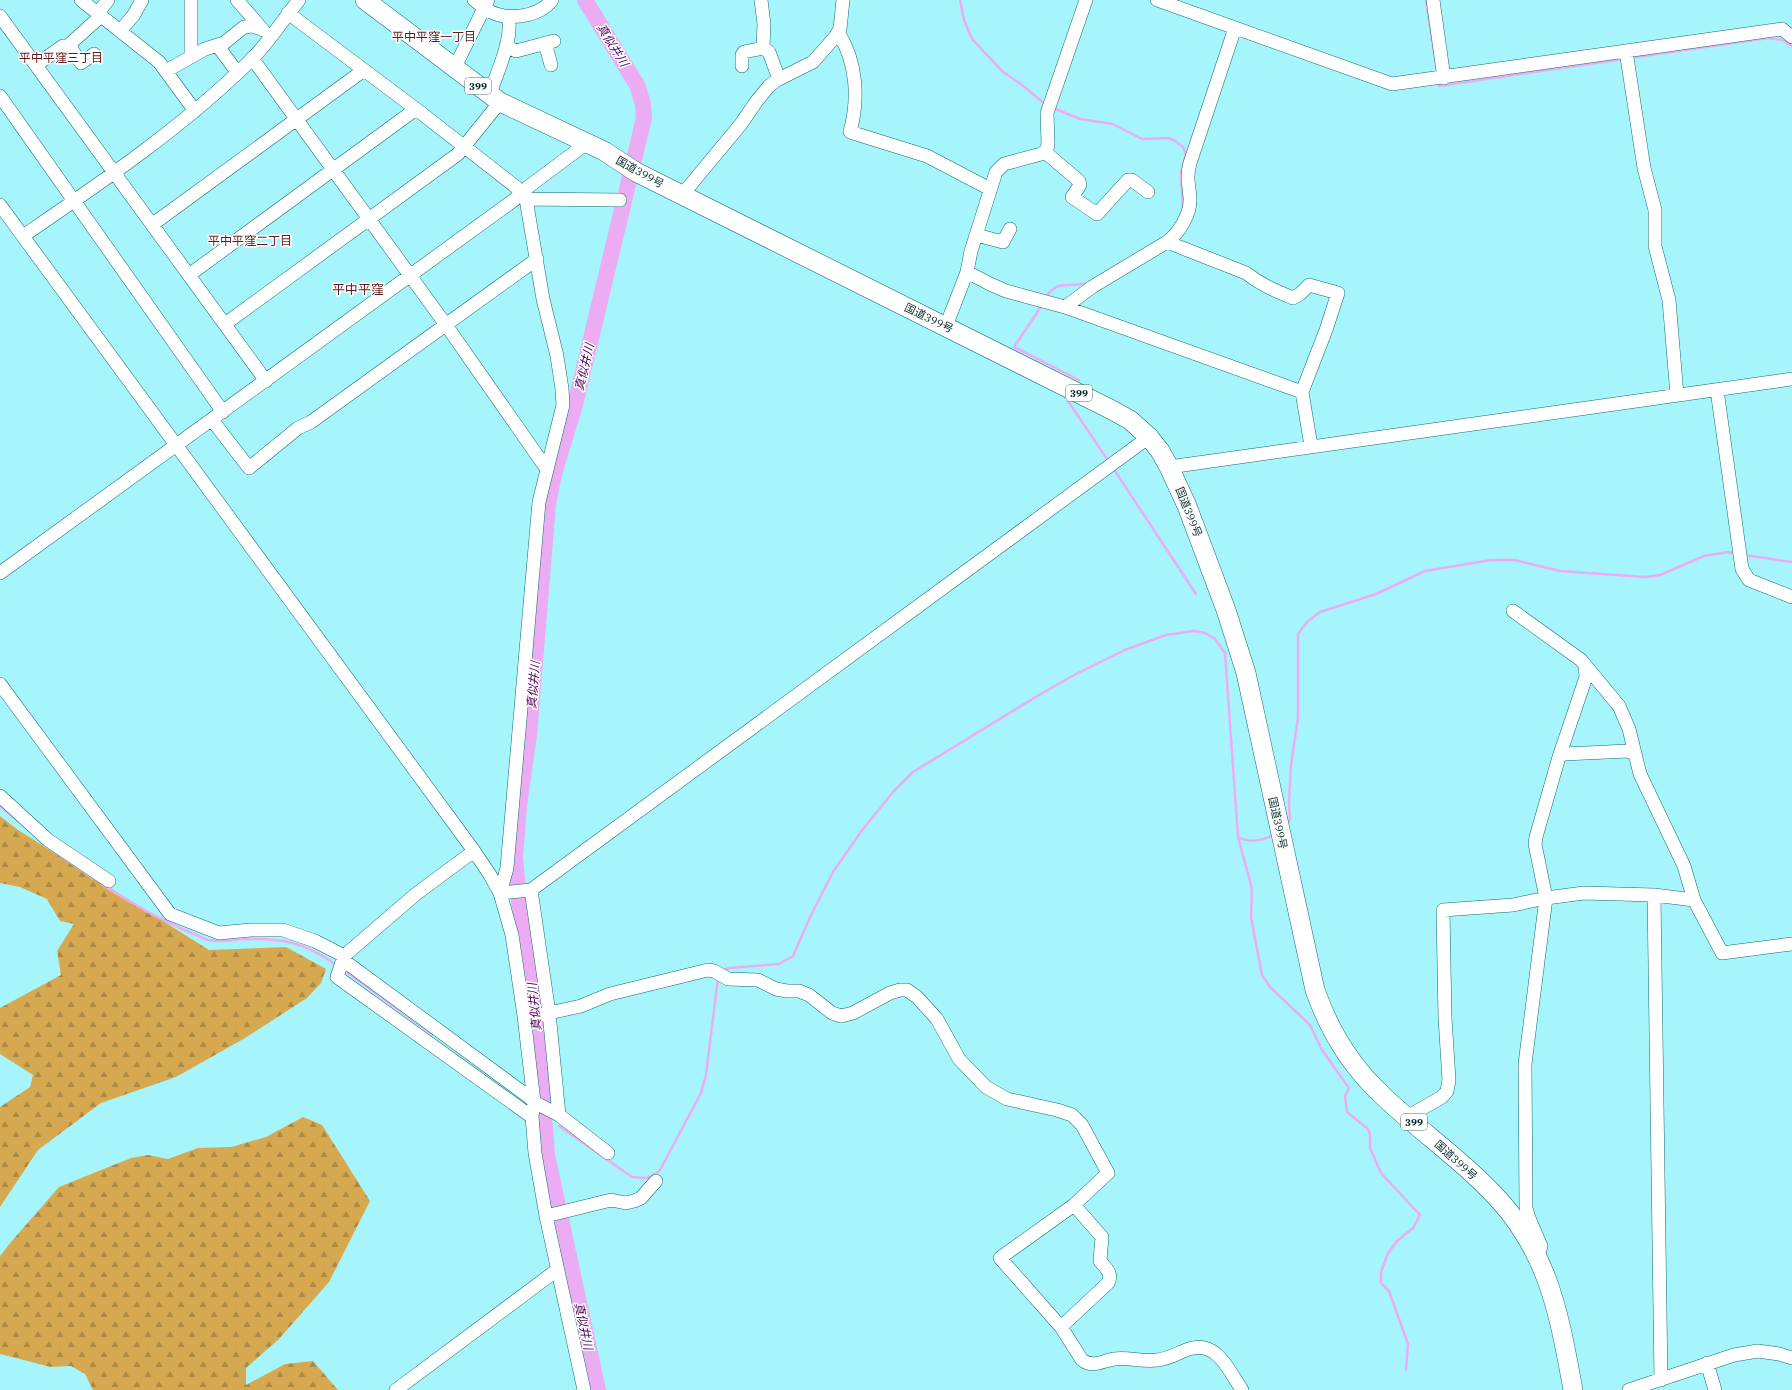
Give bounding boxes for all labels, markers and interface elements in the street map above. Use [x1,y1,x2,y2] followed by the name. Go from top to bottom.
[594,21,633,71] water label: 真似井川
[392,29,476,44] district label: 平中平窪一丁目
[19,50,103,65] district label: 平中平窪三丁目
[465,78,491,94] road number: 399
[614,153,666,191] street label: 国道399号
[208,233,292,248] district label: 平中平窪二丁目
[332,281,384,298] district label: 平中平窪
[902,300,956,336] street label: 国道399号
[571,340,597,392] water label: 真似井川
[1066,385,1092,401] road number: 399
[1173,485,1205,539] street label: 国道399号
[523,658,543,710] water label: 真似井川
[1266,796,1290,850] street label: 国道399号
[524,980,544,1032] water label: 真似井川
[1401,1114,1427,1130] road number: 399
[1432,1137,1480,1183] street label: 国道399号
[572,1301,597,1353] water label: 真似井川

